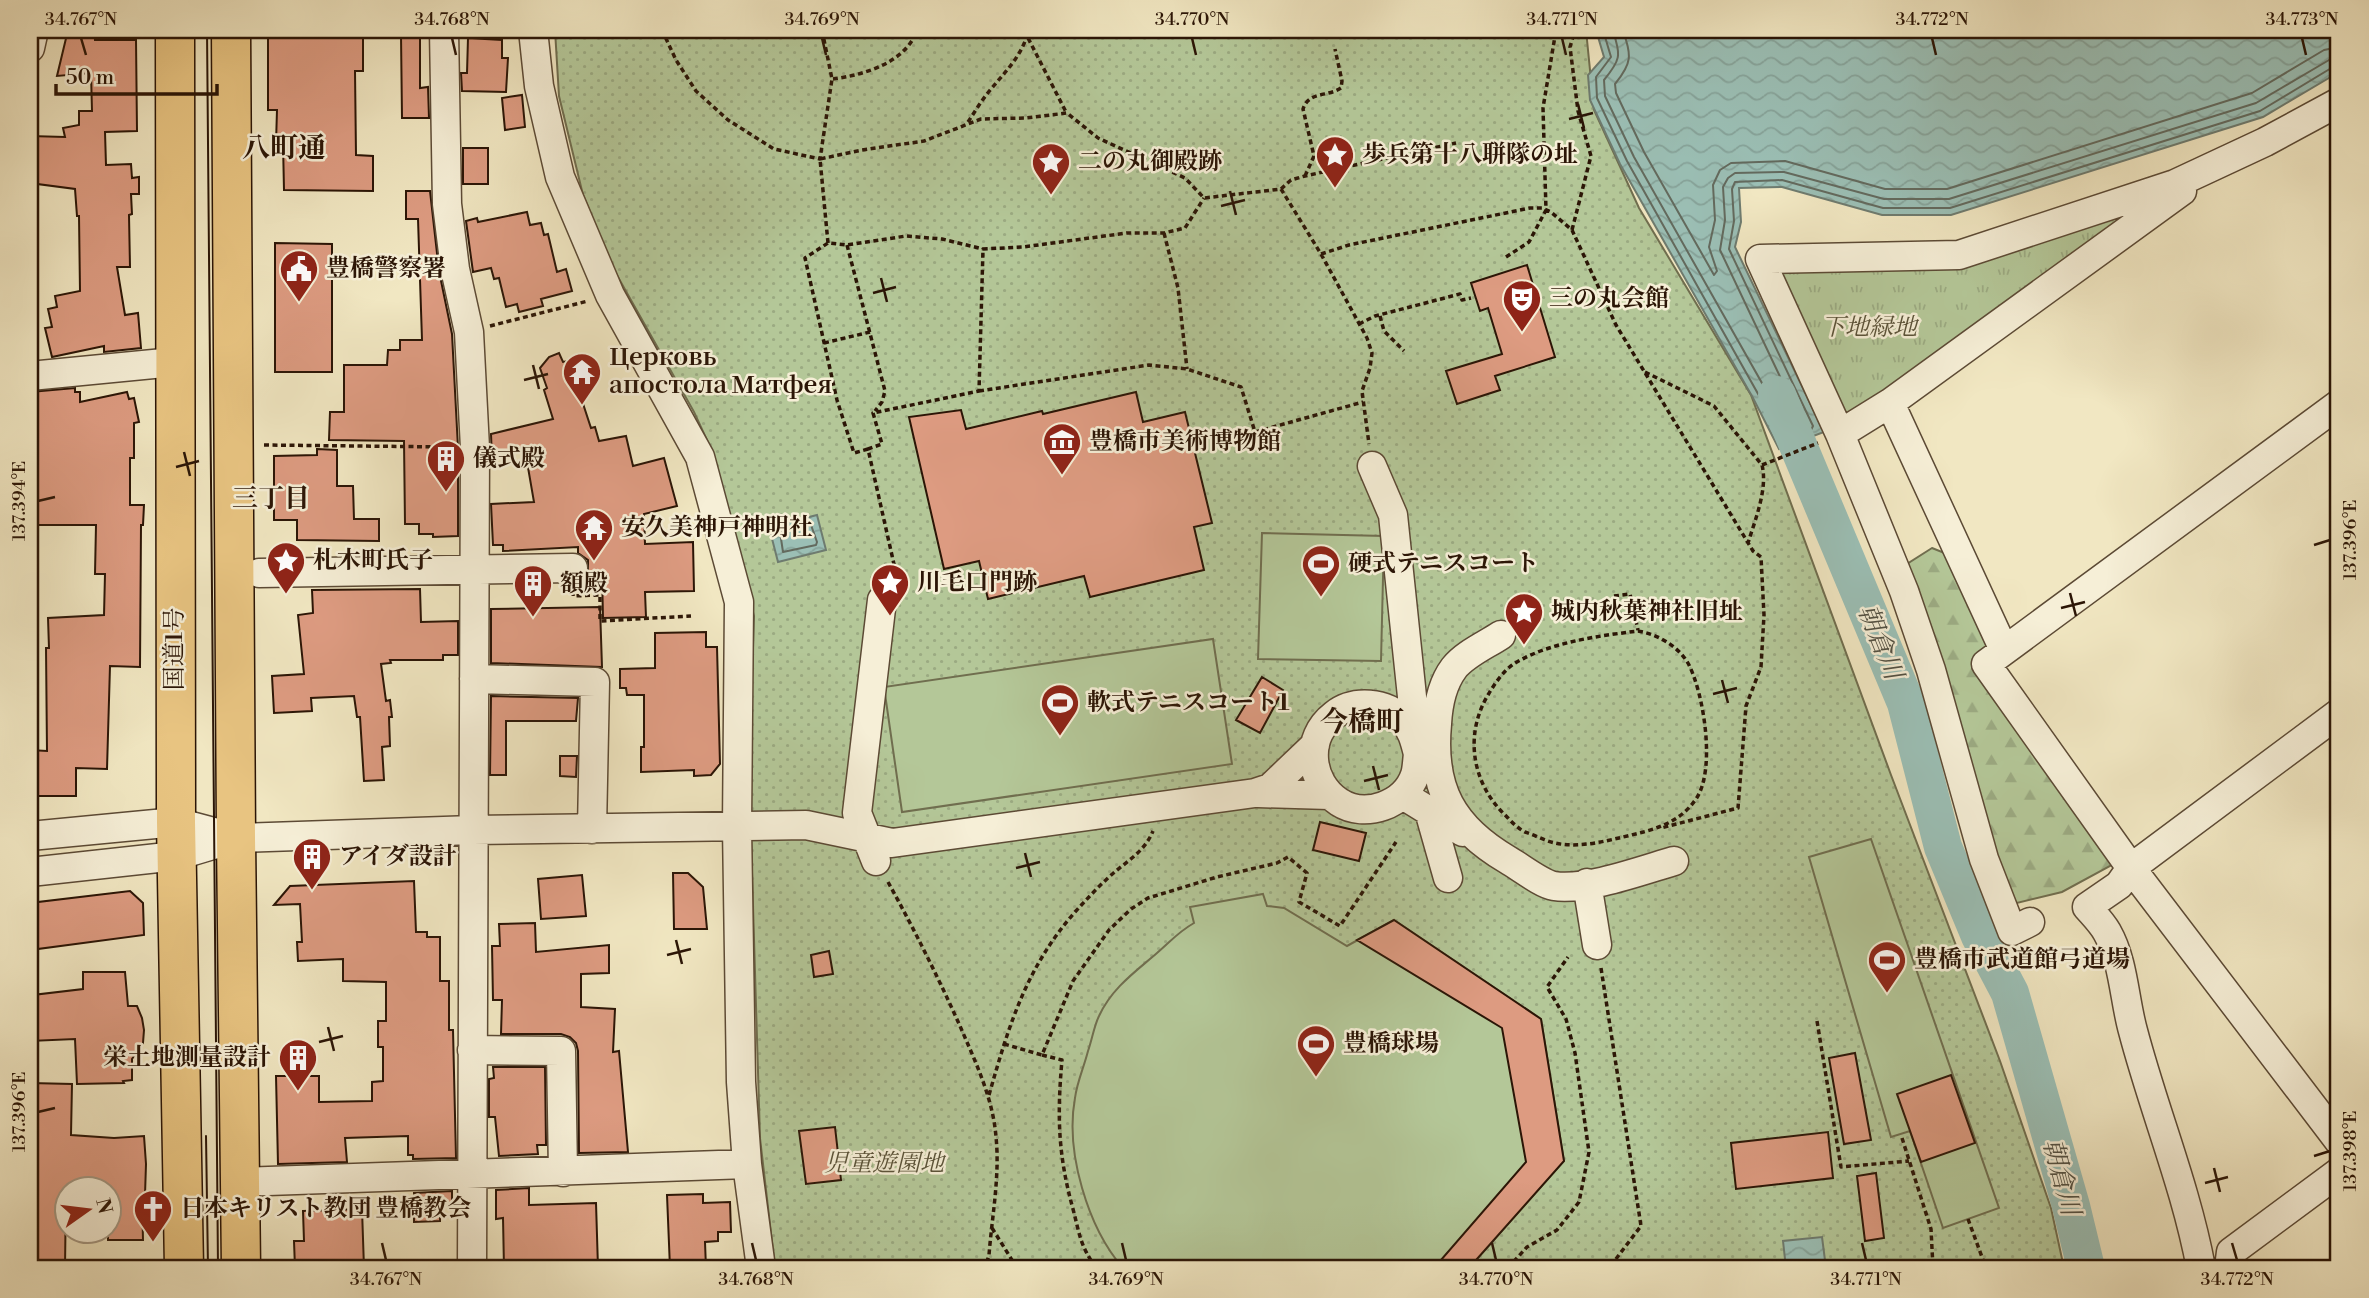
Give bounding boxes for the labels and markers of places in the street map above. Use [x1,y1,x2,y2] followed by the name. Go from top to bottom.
[1314,134,1356,189] place icon: 歩兵第十八聠隊の址
[1362,140,1578,170] place label: 歩兵第十八聠隊の址
[1030,141,1072,196] place icon: 二の丸御殿跡
[1078,147,1222,177] place label: 二の丸御殿跡
[278,248,320,303] public building icon: 豊橋警察署
[326,254,446,284] place label: 豊橋警察署
[1501,278,1543,333] theatre icon: 三の丸会館
[1549,284,1669,314] place label: 三の丸会館
[609,343,832,401] place label: Церковь апостола Матфея
[561,351,603,406] temple icon: Церковь апостола Матфея
[1041,421,1083,476] museum icon: 豊橋市美術博物館
[1089,427,1281,457] place label: 豊橋市美術博物館
[425,438,467,493] building icon: 儀式殿
[473,444,545,474] place label: 儀式殿
[573,507,615,562] temple icon: 安久美神戸神明社
[621,513,813,543] place label: 安久美神戸神明社
[265,540,307,595] place icon: 札木町氏子
[1300,543,1342,598] sports icon: 硬式テニスコート
[313,546,433,576] place label: 札木町氏子
[1348,549,1539,579] place label: 硬式テニスコート
[869,562,911,617] place icon: 川毛口門跡
[512,563,554,618] building icon: 額殿
[917,568,1037,598] place label: 川毛口門跡
[560,569,608,599] place label: 額殿
[1503,591,1545,646] place icon: 城内秋葉神社旧址
[1551,597,1743,627] place label: 城内秋葉神社旧址
[1039,682,1081,737] sports icon: 軟式テニスコート1
[1087,688,1290,718] place label: 軟式テニスコート1
[291,836,333,891] building icon: アイダ設計
[339,842,457,872] place label: アイダ設計
[1866,939,1908,994] sports icon: 豊橋市武道館弓道場
[1914,945,2130,975] place label: 豊橋市武道館弓道場
[1295,1023,1337,1078] sports icon: 豊橋球場
[1343,1029,1439,1059] place label: 豊橋球場
[277,1037,319,1092] building icon: 栄土地測量設計
[103,1043,271,1073] place label: 栄土地測量設計
[132,1188,174,1243] church icon: 日本キリスト教団 豊橋教会
[180,1194,471,1224] place label: 日本キリスト教団 豊橋教会

